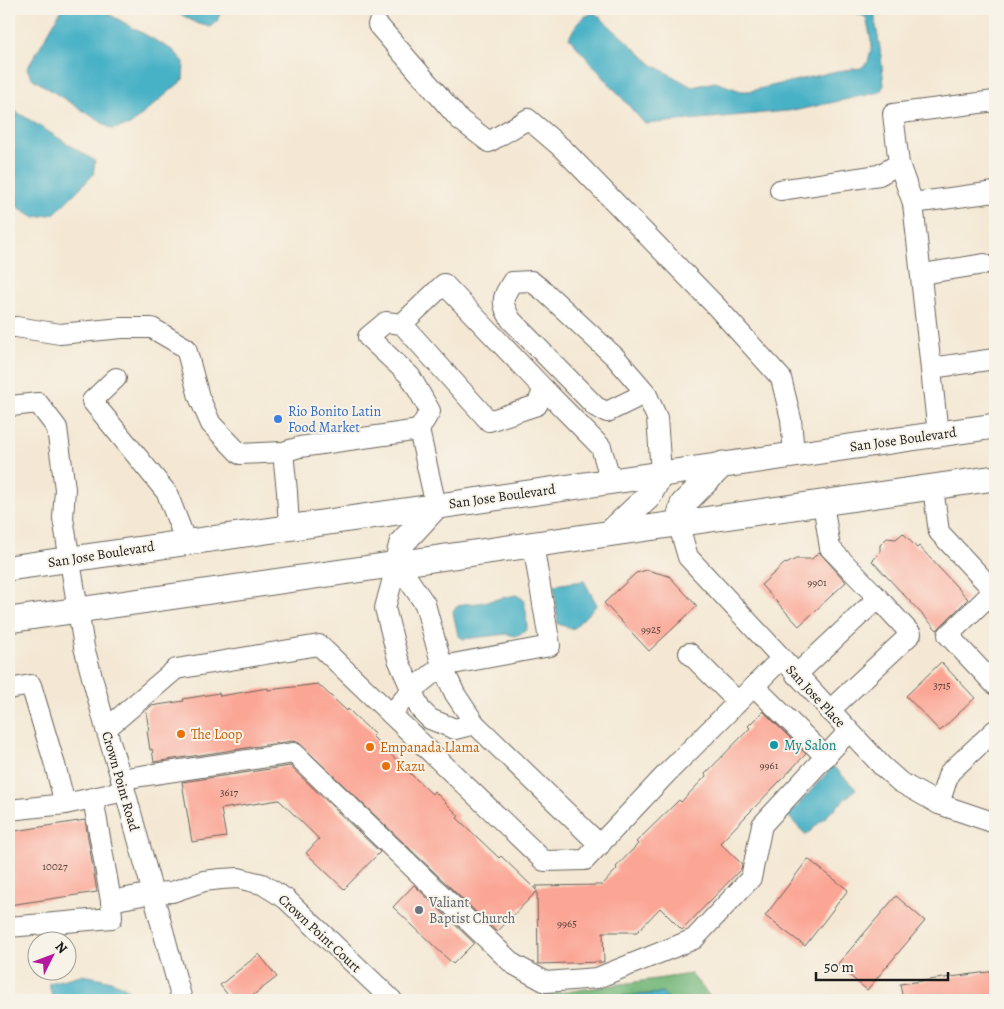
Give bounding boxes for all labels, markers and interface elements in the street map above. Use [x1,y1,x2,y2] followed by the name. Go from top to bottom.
[288,402,381,437] place label: Rio Bonito Latin Food Market
[272,413,284,425] marker: Rio Bonito Latin Food Market
[849,423,958,456] street label: San Jose Boulevard
[448,480,557,513] street label: San Jose Boulevard
[47,537,156,572] street label: San Jose Boulevard
[807,575,827,590] house number: 9901
[641,622,661,637] house number: 9925
[782,661,850,732] street label: San Jose Place
[933,678,951,693] house number: 3715
[191,725,242,744] place label: The Loop
[175,728,187,740] marker: The Loop
[97,729,144,834] street label: Crown Point Road
[784,736,837,755] place label: My Salon
[380,738,480,757] place label: Empanada Llama
[768,739,780,751] marker: My Salon
[364,741,376,753] marker: Empanada Llama
[396,757,426,776] place label: Kazu
[760,758,779,773] house number: 9961
[380,760,392,772] marker: Kazu
[220,785,238,800] house number: 3617
[42,859,68,874] house number: 10027
[274,890,365,977] street label: Crown Point Court
[428,893,516,928] place label: Valiant Baptist Church
[413,904,425,916] marker: Valiant Baptist Church
[557,916,577,931] house number: 9965
[28,932,78,982] north arrow
[51,937,72,958] text: N
[816,949,949,981] scale bar
[824,957,854,977] text: 50 m

